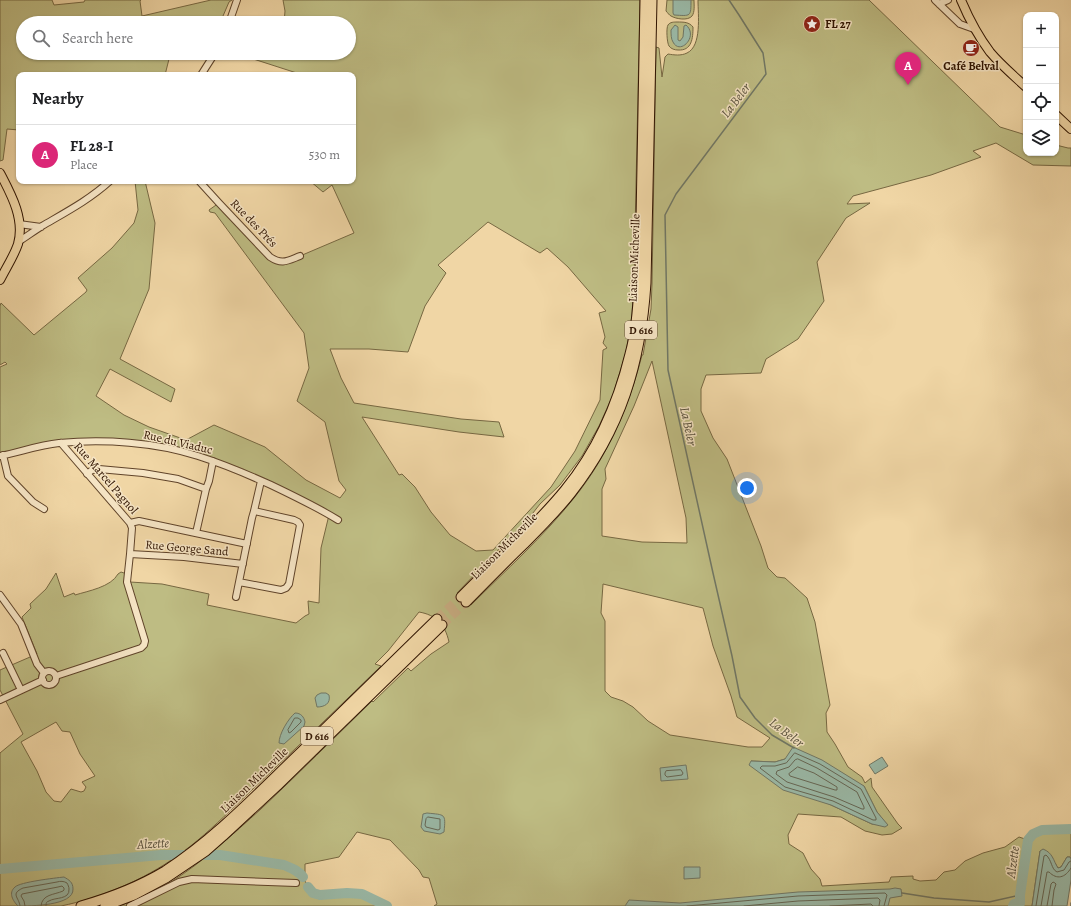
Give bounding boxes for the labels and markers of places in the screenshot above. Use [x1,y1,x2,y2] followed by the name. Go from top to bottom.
[802,14,822,34] place icon: FL 27
[825,16,852,32] place label: FL 27
[961,38,981,58] cafe icon: Café Belval
[895,52,921,85] pin: A
[943,58,999,74] place label: Café Belval

